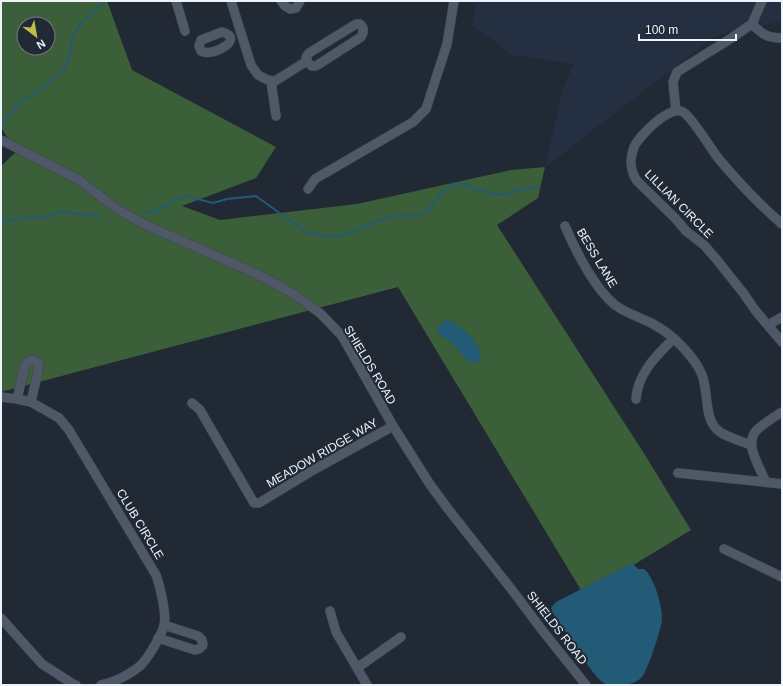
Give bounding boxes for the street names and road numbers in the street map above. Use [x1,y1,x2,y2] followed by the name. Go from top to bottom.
[642,167,716,241] street label: LILLIAN CIRCLE
[574,226,620,290] street label: BESS LANE
[341,323,399,407] street label: SHIELDS ROAD
[264,415,380,491] street label: MEADOW RIDGE WAY
[114,486,166,562] street label: CLUB CIRCLE
[524,588,590,668] street label: SHIELDS ROAD

